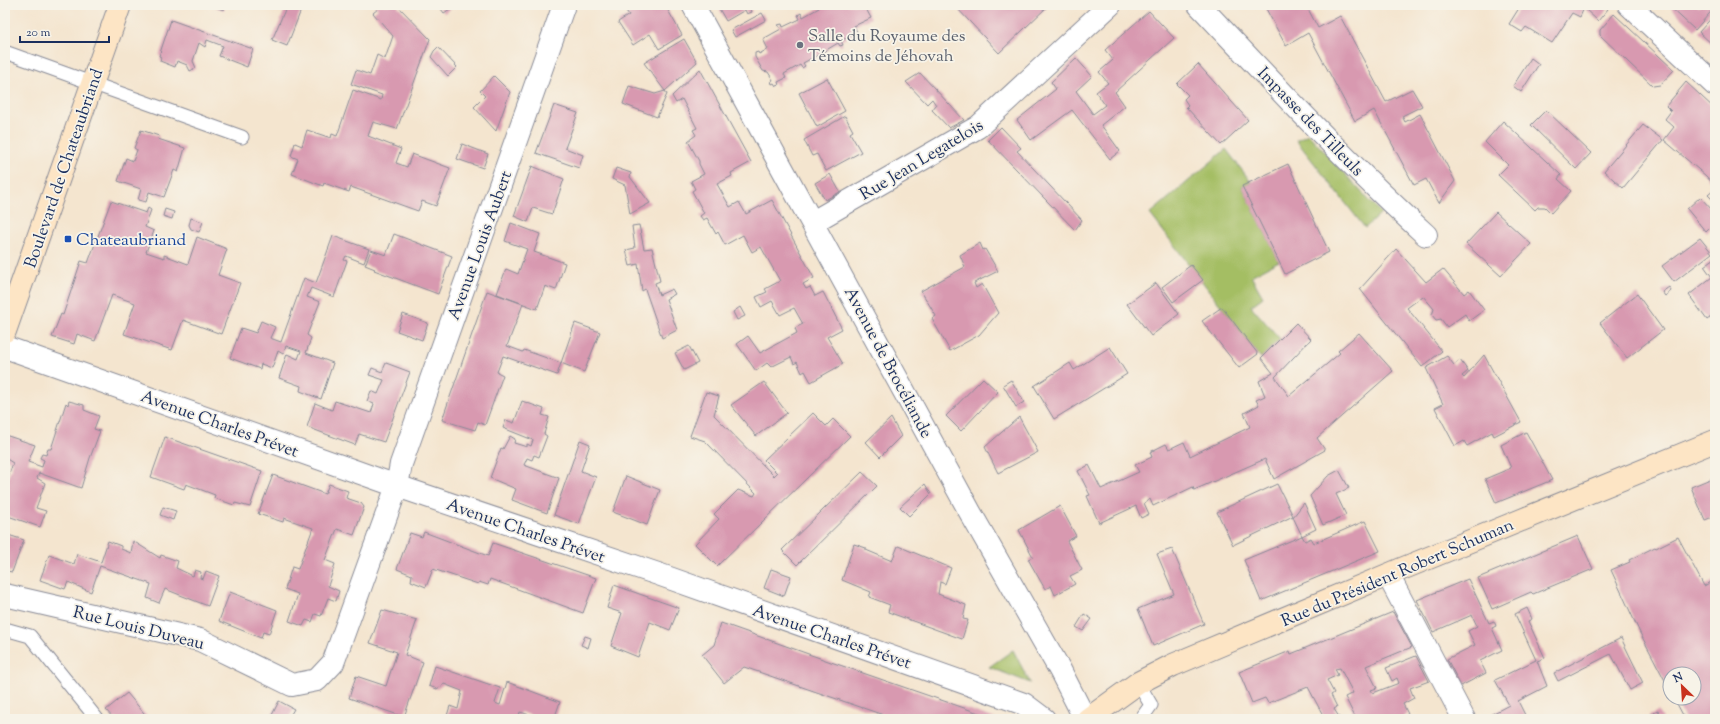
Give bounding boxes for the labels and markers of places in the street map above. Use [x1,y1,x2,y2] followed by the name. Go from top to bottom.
[808,25,966,69] place label: Salle du Royaume des Témoins de Jéhovah
[795,40,805,50] marker: Salle du Royaume des Témoins de Jéhovah
[76,229,187,253] place label: Chateaubriand
[63,234,73,244] marker: Chateaubriand

